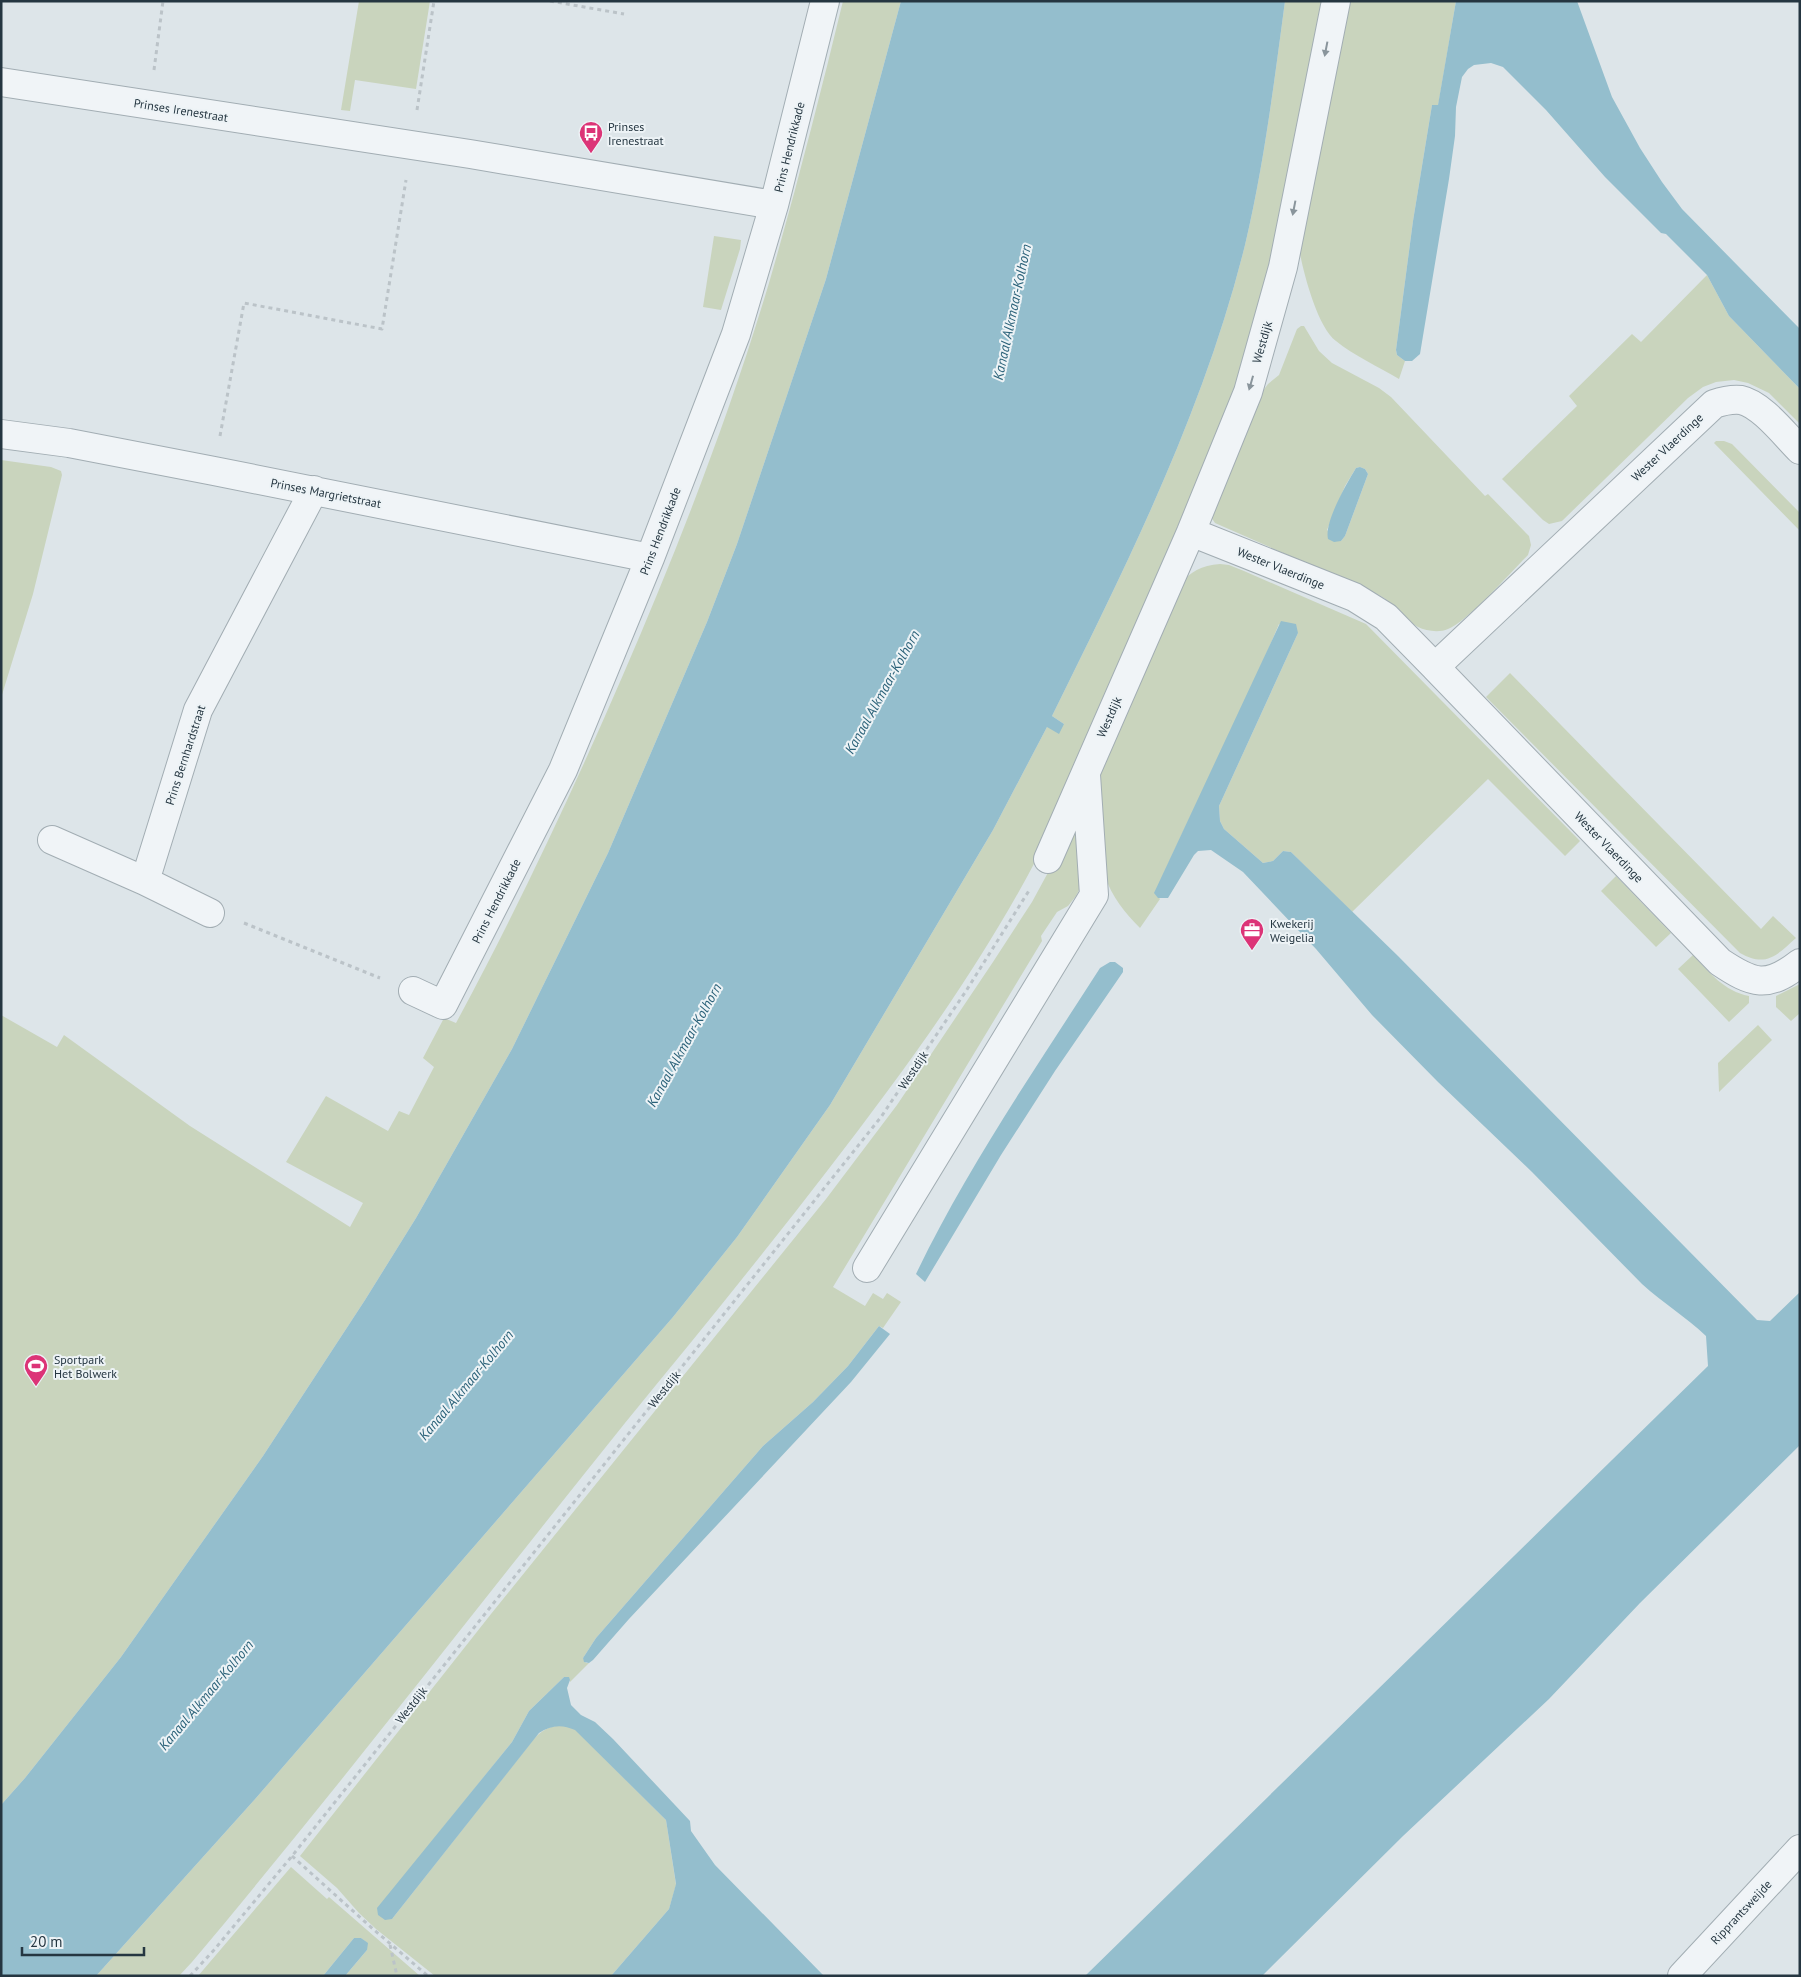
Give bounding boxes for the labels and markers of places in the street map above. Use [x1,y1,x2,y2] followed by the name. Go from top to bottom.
[608,119,664,148] place label: Prinses Irenestraat
[578,120,604,154] bus stop icon: Prinses Irenestraat
[1270,916,1314,945] place label: Kwekerij Weigelia
[1239,917,1265,951] office icon: Kwekerij Weigelia
[54,1352,117,1381] place label: Sportpark Het Bolwerk
[23,1353,49,1387] sports icon: Sportpark Het Bolwerk

